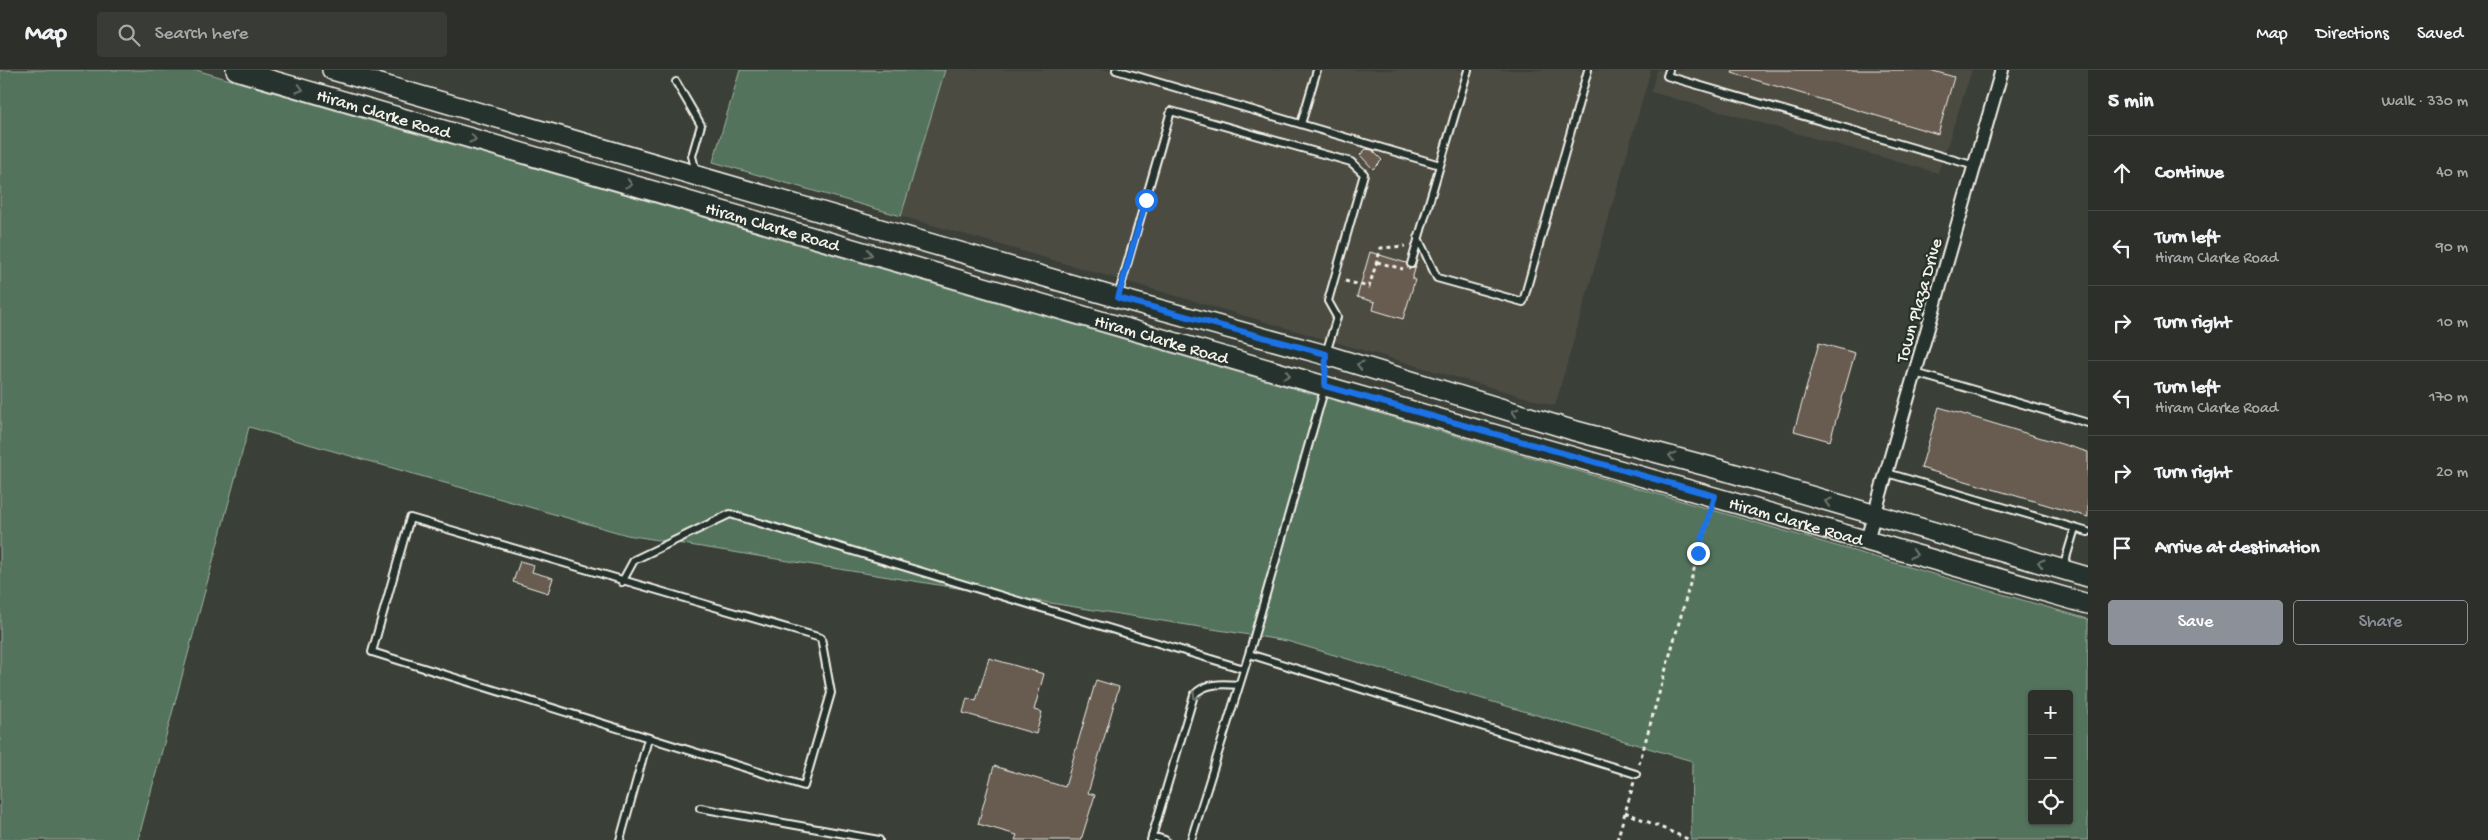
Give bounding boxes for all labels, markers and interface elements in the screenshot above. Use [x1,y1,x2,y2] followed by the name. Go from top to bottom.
[97,12,447,57] search box
[25,20,67,49] text: Map
[115,21,143,49] icon: search
[155,23,248,46] text: Search here
[2256,24,2288,45] text: Map
[2316,24,2389,45] text: Directions
[2417,24,2463,45] text: Saved
[295,83,303,93] one-way arrow
[314,86,454,145] street label: Hiram Clarke Road
[2108,90,2153,115] text: 5 min
[2381,93,2468,112] text: Walk · 330 m
[468,133,476,143] one-way arrow
[2108,159,2136,187] icon: ahead
[2155,162,2224,185] text: Continue
[2436,164,2468,183] text: 40 m
[624,178,633,189] one-way arrow
[1135,189,1158,212] route start
[703,199,843,258] street label: Hiram Clarke Road
[2155,227,2219,250] text: Turn left
[2108,234,2136,262] icon: left
[1892,235,1948,366] street label: Town Plaza Drive
[2436,239,2468,258] text: 90 m
[864,248,872,258] one-way arrow
[2155,250,2278,269] text: Hiram Clarke Road
[2108,309,2136,337] icon: right
[1092,312,1232,371] street label: Hiram Clarke Road
[2155,312,2231,335] text: Turn right
[2437,314,2468,333] text: 10 m
[1356,360,1364,370] one-way arrow
[1282,370,1290,380] one-way arrow
[2155,377,2219,400] text: Turn left
[2108,384,2136,412] icon: left
[2429,389,2468,408] text: 170 m
[2155,400,2278,419] text: Hiram Clarke Road
[1512,408,1520,418] one-way arrow
[1667,451,1676,462] one-way arrow
[2108,459,2136,487] icon: right
[2155,462,2231,485] text: Turn right
[2436,464,2468,483] text: 20 m
[1726,494,1866,553] street label: Hiram Clarke Road
[1824,497,1832,507] one-way arrow
[2108,534,2136,562] icon: arrive
[2155,537,2319,560] text: Arrive at destination
[1687,542,1710,565] route end
[1909,548,1918,558] one-way arrow
[2038,559,2046,569] one-way arrow
[2108,600,2283,645] button: Save
[2293,600,2468,645] button: Share
[2028,690,2073,825] map controls
[2028,690,2073,735] button: +
[1192,691,1202,700] one-way arrow
[2028,735,2073,780] button: −
[2028,780,2073,825] button: locate

